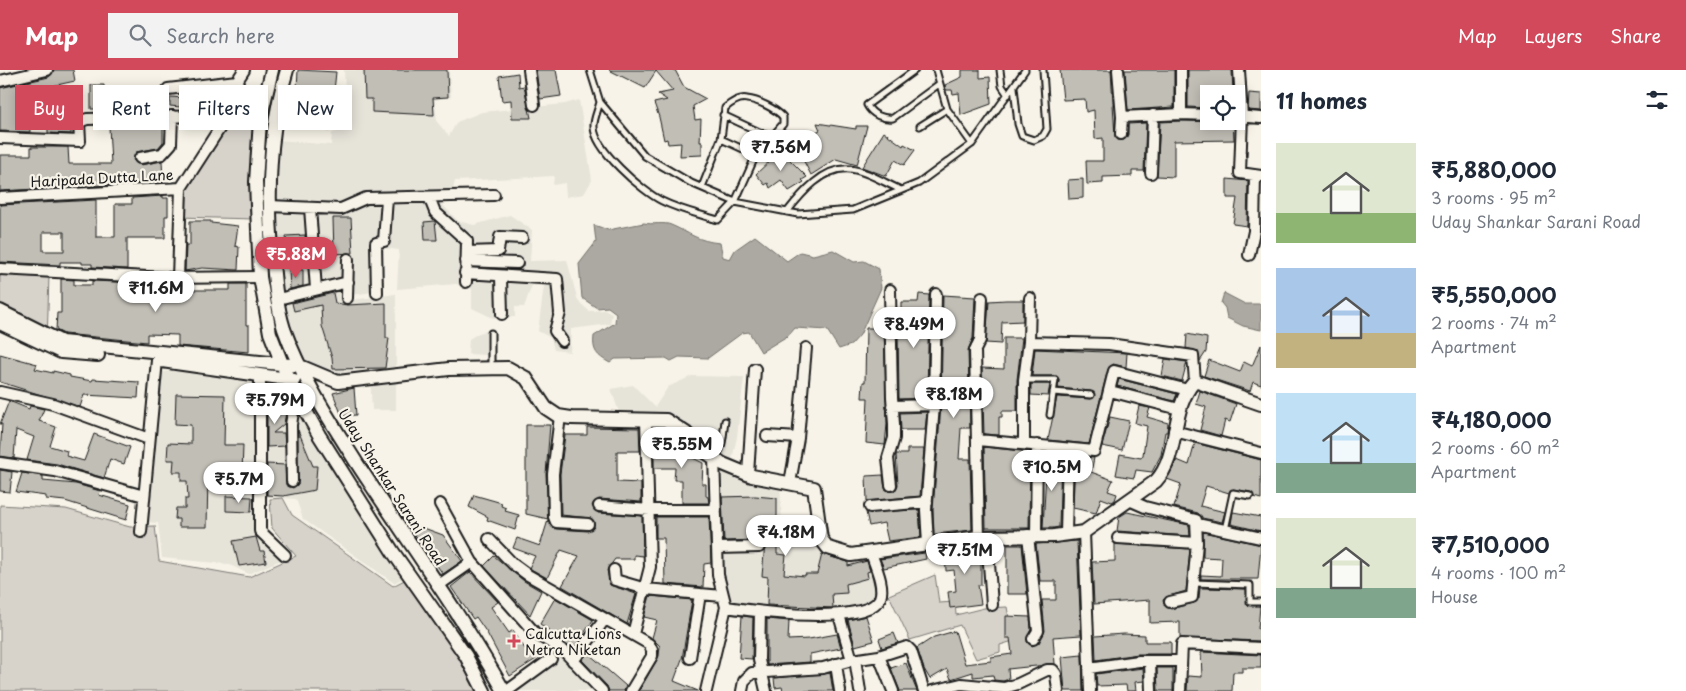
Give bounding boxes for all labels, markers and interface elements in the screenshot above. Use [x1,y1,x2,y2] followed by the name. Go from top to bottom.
[108,13,458,58] search box
[25,17,78,53] text: Map
[126,21,154,49] icon: search
[166,21,275,49] text: Search here
[1458,22,1497,49] text: Map
[1525,22,1582,49] text: Layers
[1610,22,1661,49] text: Share
[1276,84,1367,116] text: 11 homes
[15,85,83,130] chip: Buy
[93,85,169,130] chip: Rent
[179,85,268,130] chip: Filters
[278,85,352,130] chip: New
[1200,85,1245,130] map controls
[1200,85,1245,130] button: locate
[1643,86,1671,114] icon: filters
[740,129,822,172] pin: ₹7.56M
[751,134,811,158] text: ₹7.56M
[1431,153,1557,185] text: ₹5,880,000
[1316,163,1376,223] icon: home
[30,164,174,192] street label: Haripada Dutta Lane
[1431,185,1556,209] text: 3 rooms · 95 m²
[1431,209,1641,233] text: Uday Shankar Sarani Road
[255,236,337,279] pin: ₹5.88M
[266,241,326,265] text: ₹5.88M
[115,270,197,313] pin: ₹11.6M
[128,275,184,299] text: ₹11.6M
[1431,278,1557,310] text: ₹5,550,000
[1316,288,1376,348] icon: home
[873,306,955,349] pin: ₹8.49M
[1431,310,1557,334] text: 2 rooms · 74 m²
[884,311,944,335] text: ₹8.49M
[1431,334,1516,358] text: Apartment
[913,376,995,419] pin: ₹8.18M
[925,381,983,405] text: ₹8.18M
[234,382,316,425] pin: ₹5.79M
[246,387,304,411] text: ₹5.79M
[1431,403,1552,435] text: ₹4,180,000
[333,404,451,570] street label: Uday Shankar Sarani Road
[1316,413,1376,473] icon: home
[641,426,723,469] pin: ₹5.55M
[652,431,712,455] text: ₹5.55M
[1431,435,1560,459] text: 2 rooms · 60 m²
[1011,450,1093,492] pin: ₹10.5M
[1023,454,1081,478] text: ₹10.5M
[1431,459,1516,483] text: Apartment
[204,462,274,504] pin: ₹5.7M
[214,466,264,490] text: ₹5.7M
[745,514,827,557] pin: ₹4.18M
[757,519,815,543] text: ₹4.18M
[1431,528,1550,560] text: ₹7,510,000
[924,532,1006,575] pin: ₹7.51M
[937,537,993,561] text: ₹7.51M
[1316,538,1376,598] icon: home
[1431,560,1566,584] text: 4 rooms · 100 m²
[1431,584,1478,608] text: House
[525,623,621,660] place label: Calcutta Lions Netra Niketan
[507,634,521,648] marker: Calcutta Lions Netra Niketan

